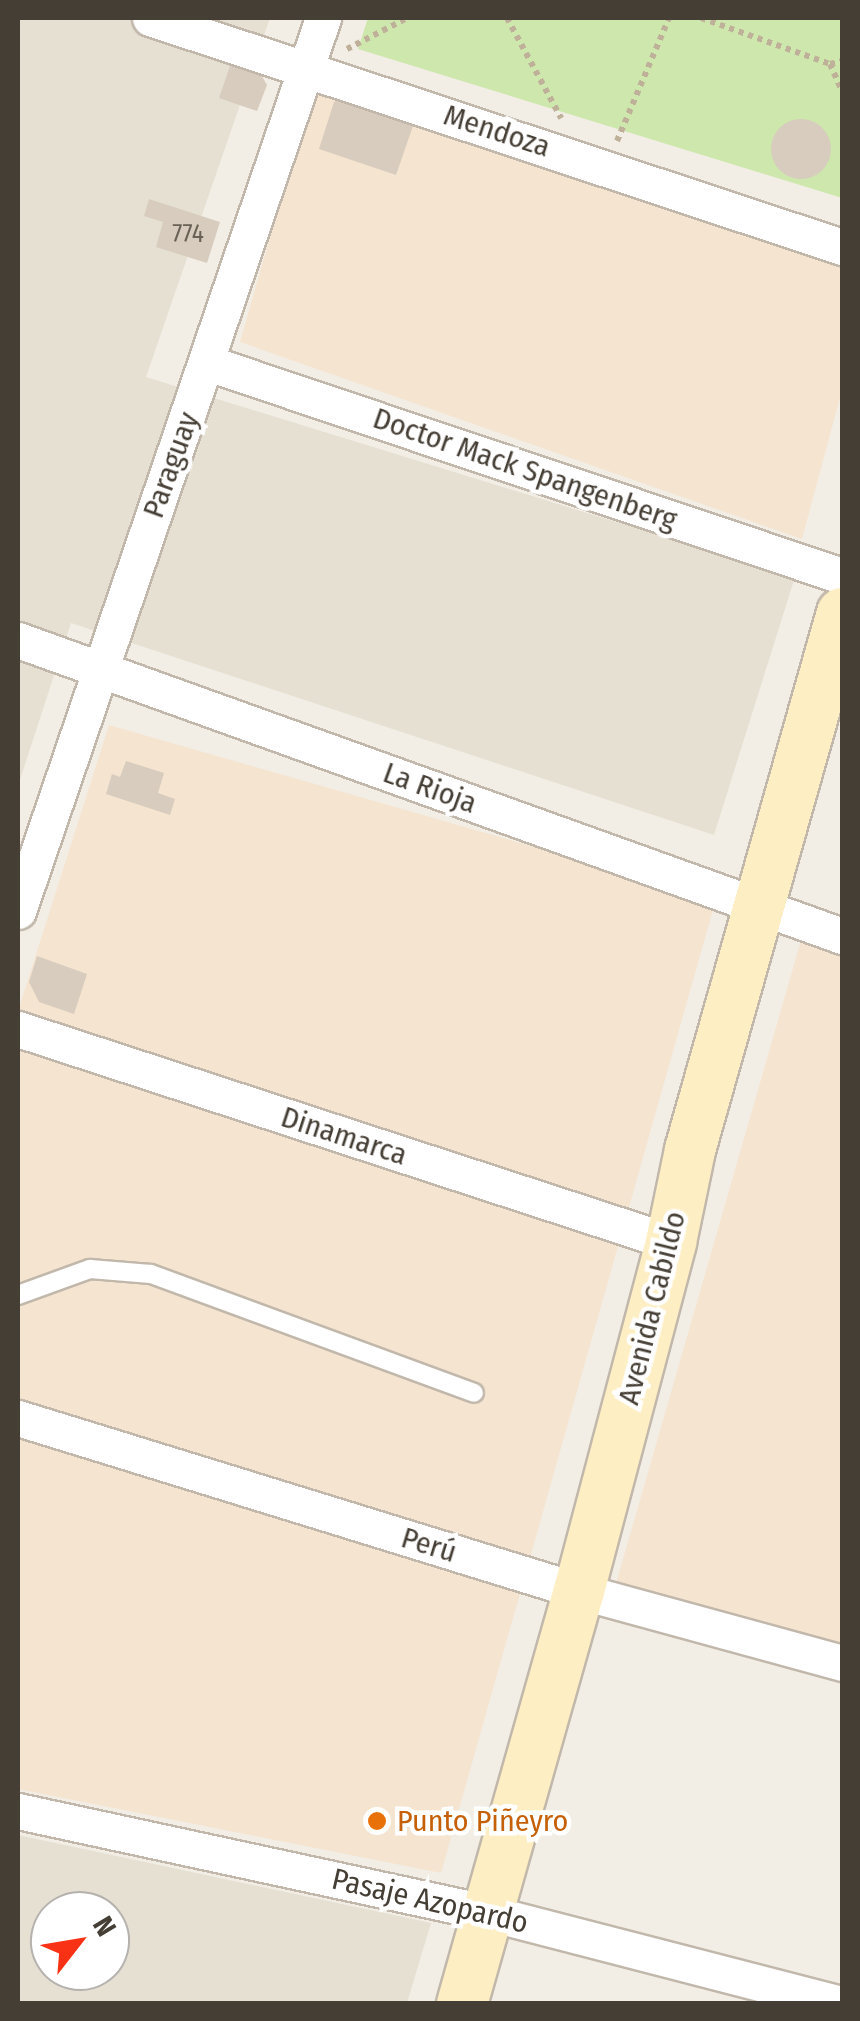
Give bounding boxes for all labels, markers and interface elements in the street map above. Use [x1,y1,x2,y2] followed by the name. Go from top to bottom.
[439,97,555,165] street label: Mendoza
[172,219,204,249] house number: 774
[368,400,682,538] street label: Doctor Mack Spangenberg
[135,407,207,523] street label: Paraguay
[378,755,482,821] street label: La Rioja
[277,1099,411,1173] street label: Dinamarca
[611,1208,693,1408] street label: Avenida Cabildo
[397,1520,461,1570] street label: Perú
[397,1803,568,1839] place label: Punto Piñeyro
[366,1810,388,1832] marker: Punto Piñeyro
[328,1861,532,1941] street label: Pasaje Azopardo
[30,1891,130,1991] north arrow
[86,1911,123,1942] text: N

